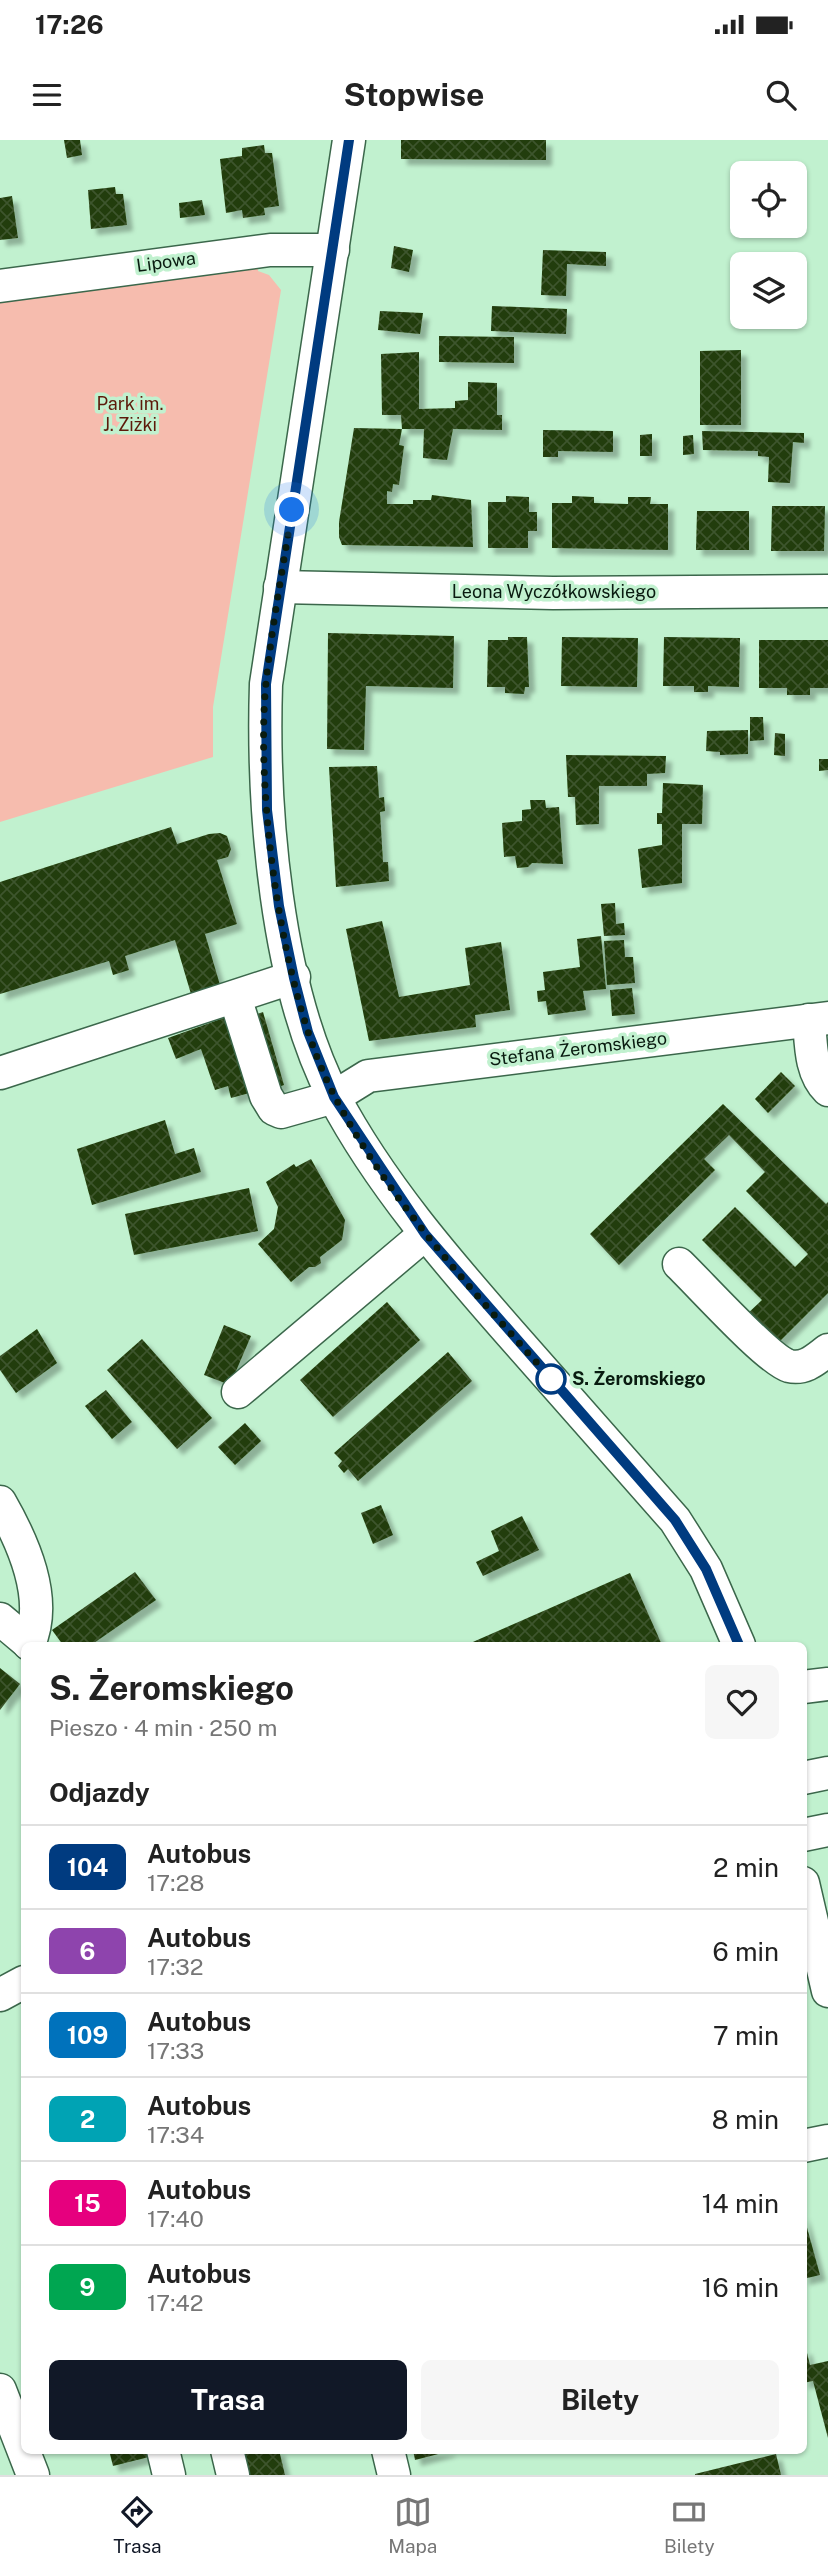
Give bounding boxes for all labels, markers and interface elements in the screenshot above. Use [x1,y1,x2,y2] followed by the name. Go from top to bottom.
[35,9,104,40] text: 17:26
[28,76,66,114] icon: menu
[344,76,484,113] text: Stopwise
[762,76,800,114] icon: search
[730,161,807,329] map controls
[730,161,807,238] button: locate
[135,247,197,276] street label: Lipowa
[730,252,807,329] button: layers
[97,393,163,435] park label: Park im. J. Ziżki
[274,492,309,527] your location
[452,581,656,602] street label: Leona Wyczółkowskiego
[488,1026,668,1070] street label: Stefana Żeromskiego
[536,1364,566,1394] marker: S. Żeromskiego
[572,1367,706,1389] place label: S. Żeromskiego
[705,1665,779,1739] button: heart
[49,1669,294,1707] text: S. Żeromskiego
[49,1714,277,1741] text: Pieszo · 4 min · 250 m
[49,1777,150,1808] text: Odjazdy
[147,1838,251,1869] text: Autobus
[713,1852,779,1883] text: 2 min
[67,1853,108,1881] text: 104
[147,1869,204,1896] text: 17:28
[147,1922,251,1953] text: Autobus
[712,1936,779,1967] text: 6 min
[80,1937,95,1965] text: 6
[147,1953,204,1980] text: 17:32
[147,2006,251,2037] text: Autobus
[713,2020,779,2051] text: 7 min
[67,2021,108,2049] text: 109
[147,2037,204,2064] text: 17:33
[147,2090,251,2121] text: Autobus
[712,2104,779,2135] text: 8 min
[80,2105,95,2133] text: 2
[147,2121,204,2148] text: 17:34
[147,2174,251,2205] text: Autobus
[702,2188,779,2219] text: 14 min
[74,2189,101,2217] text: 15
[147,2205,204,2232] text: 17:40
[147,2258,251,2289] text: Autobus
[702,2272,779,2303] text: 16 min
[80,2273,95,2301] text: 9
[147,2289,203,2316] text: 17:42
[49,2360,407,2440] button: Trasa
[421,2360,779,2440] button: Bilety
[113,2493,162,2557] tab: Trasa
[388,2493,437,2557] tab: Mapa
[664,2493,715,2557] tab: Bilety

